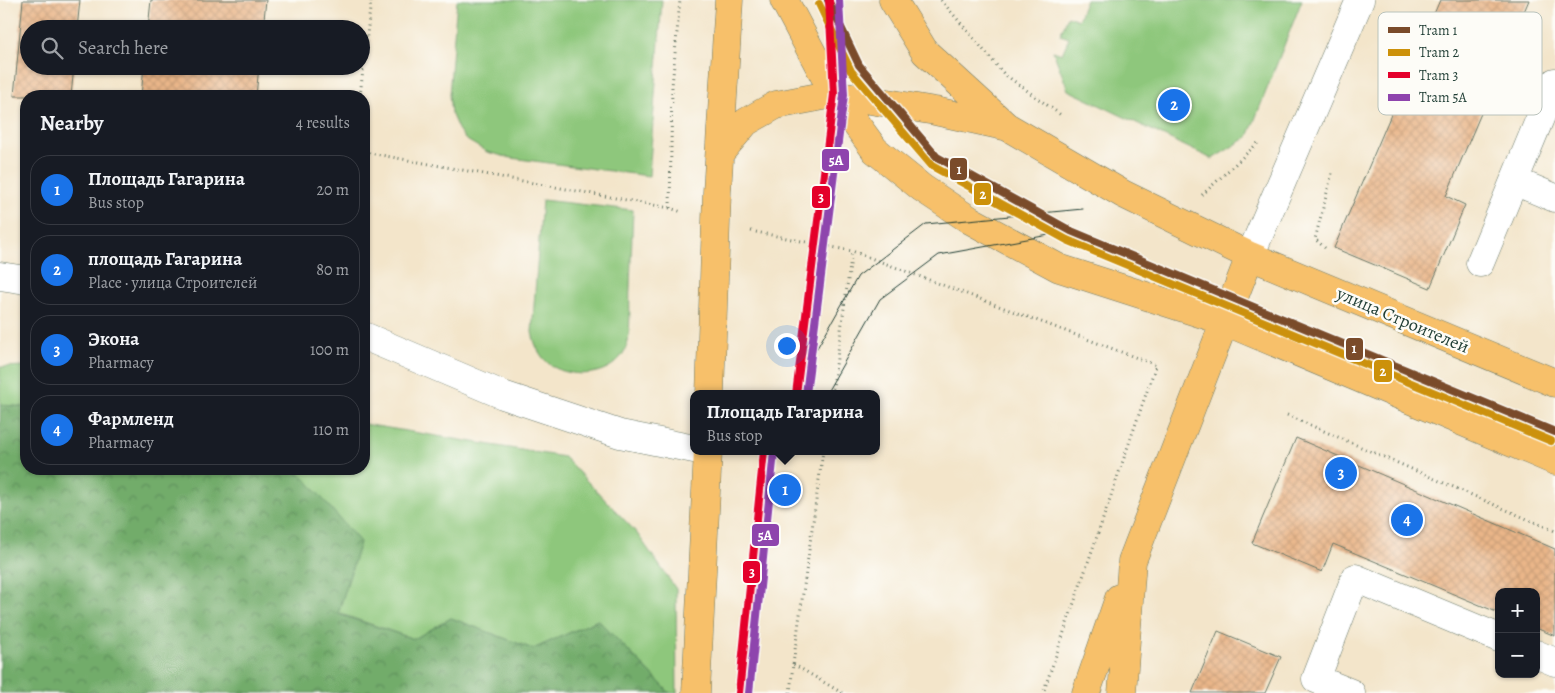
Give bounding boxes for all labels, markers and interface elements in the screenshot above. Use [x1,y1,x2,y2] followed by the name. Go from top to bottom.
[1378,12,1542,115] legend
[20,20,370,75] search box
[1419,21,1457,40] text: Tram 1
[38,34,66,62] icon: search
[78,35,168,61] text: Search here
[1419,43,1459,62] text: Tram 2
[1419,66,1458,85] text: Tram 3
[1158,86,1190,124] pin: 2
[1419,88,1467,107] text: Tram 5А
[40,109,103,137] text: Nearby
[296,112,350,134] text: 4 results
[821,148,850,172] line badge: 5А
[829,151,844,170] text: 5А
[949,157,968,181] line badge: 1
[956,160,962,179] text: 1
[88,166,245,192] text: Площадь Гагарина
[54,179,60,201] text: 1
[316,179,349,201] text: 20 m
[973,182,992,206] line badge: 2
[811,185,831,209] line badge: 3
[980,185,987,204] text: 2
[818,188,824,207] text: 3
[88,192,144,214] text: Bus stop
[88,246,242,272] text: площадь Гагарина
[53,259,61,281] text: 2
[316,259,349,281] text: 80 m
[88,272,257,294] text: Place · улица Строителей
[1332,281,1473,359] street label: улица Строителей
[88,326,139,352] text: Экона
[774,333,800,359] your location
[1345,337,1364,361] line badge: 1
[54,339,60,361] text: 3
[310,339,349,361] text: 100 m
[1351,339,1357,358] text: 1
[88,352,154,374] text: Pharmacy
[1373,359,1393,383] line badge: 2
[1380,362,1387,381] text: 2
[690,390,880,455] popup
[706,399,864,425] text: Площадь Гагарина
[88,406,174,432] text: Фармленд
[53,419,61,441] text: 4
[313,419,349,441] text: 110 m
[706,425,762,447] text: Bus stop
[88,432,154,454] text: Pharmacy
[1325,454,1357,492] pin: 3
[769,471,801,509] pin: 1
[1391,501,1423,539] pin: 4
[751,523,780,547] line badge: 5А
[758,526,773,545] text: 5А
[742,560,761,584] line badge: 3
[749,563,755,582] text: 3
[1495,588,1540,678] map controls
[1495,588,1540,633] button: +
[1495,633,1540,678] button: −

